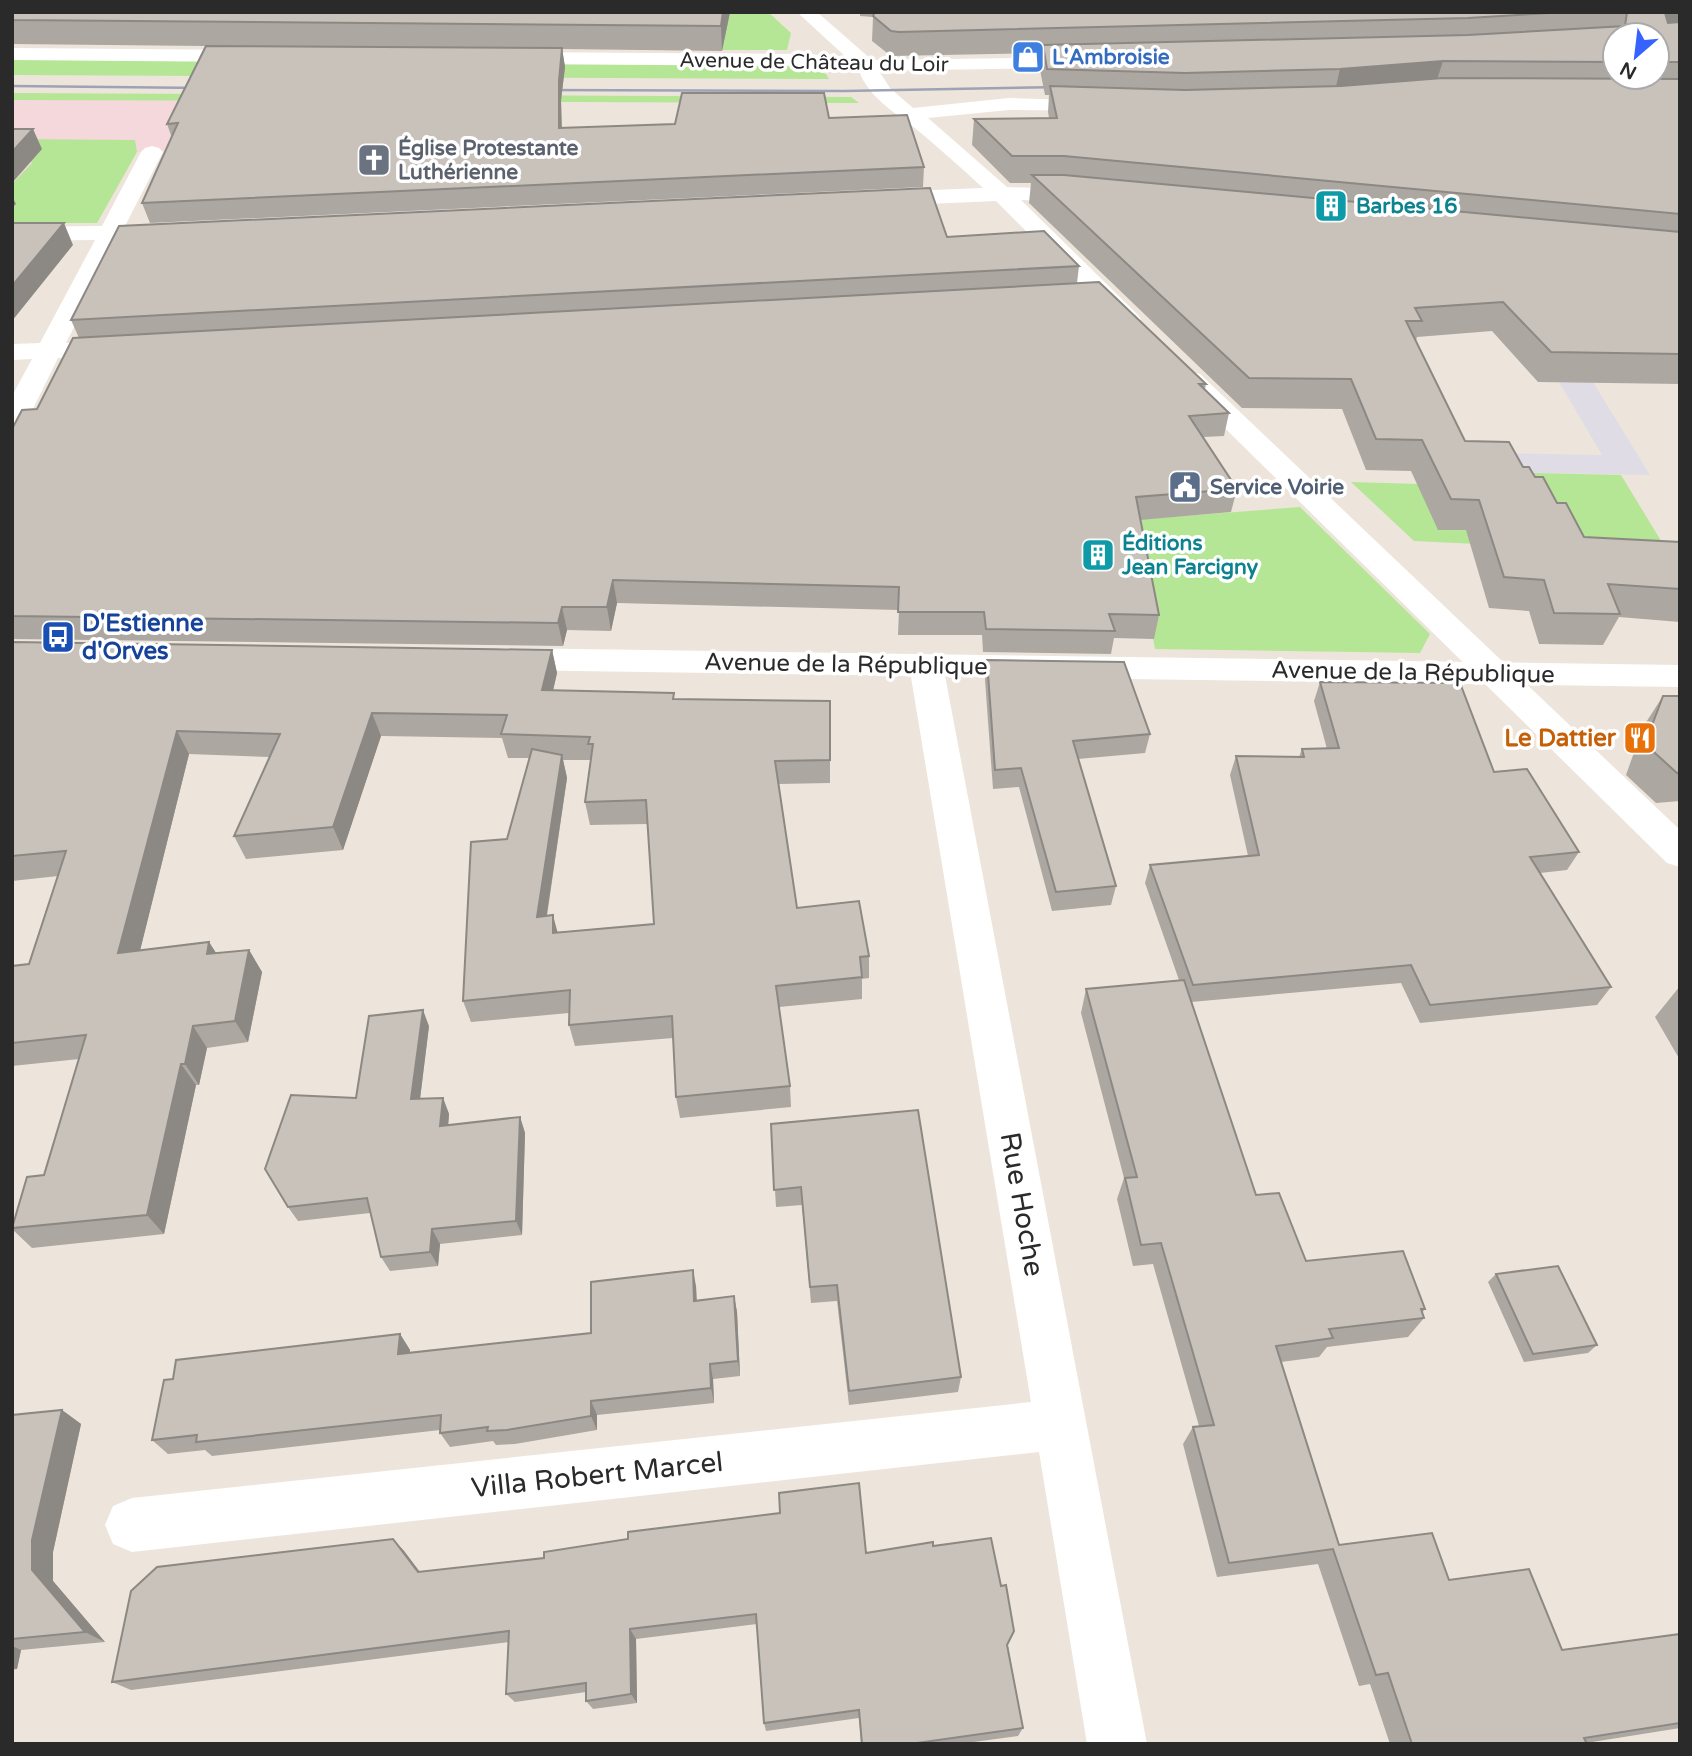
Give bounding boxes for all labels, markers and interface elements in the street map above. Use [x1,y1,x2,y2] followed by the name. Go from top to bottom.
[1601,21,1671,91] north arrow
[1009,38,1047,76] shop icon: L'Ambroisie
[1052,45,1170,70] place label: L'Ambroisie
[679,48,949,77] street label: Avenue de Château du Loir
[1617,57,1640,83] text: N
[398,135,579,185] place label: Église Protestante Luthérienne
[355,141,393,179] church icon: Église Protestante Luthérienne
[1312,187,1350,225] building icon: Barbes 16
[1356,194,1457,219] place label: Barbes 16
[1166,468,1204,506] public building icon: Service Voirie
[1210,475,1344,500] place label: Service Voirie
[1121,530,1259,580] place label: Éditions Jean Farcigny
[1079,536,1117,574] building icon: Éditions Jean Farcigny
[82,609,204,666] place label: D'Estienne d'Orves
[39,618,77,656] bus stop icon: D'Estienne d'Orves
[704,648,988,681] street label: Avenue de la République
[1271,656,1555,689] street label: Avenue de la République
[1621,719,1659,757] restaurant icon: Le Dattier
[1504,724,1617,753] place label: Le Dattier
[993,1129,1051,1279] street label: Rue Hoche
[470,1445,725,1505] street label: Villa Robert Marcel

